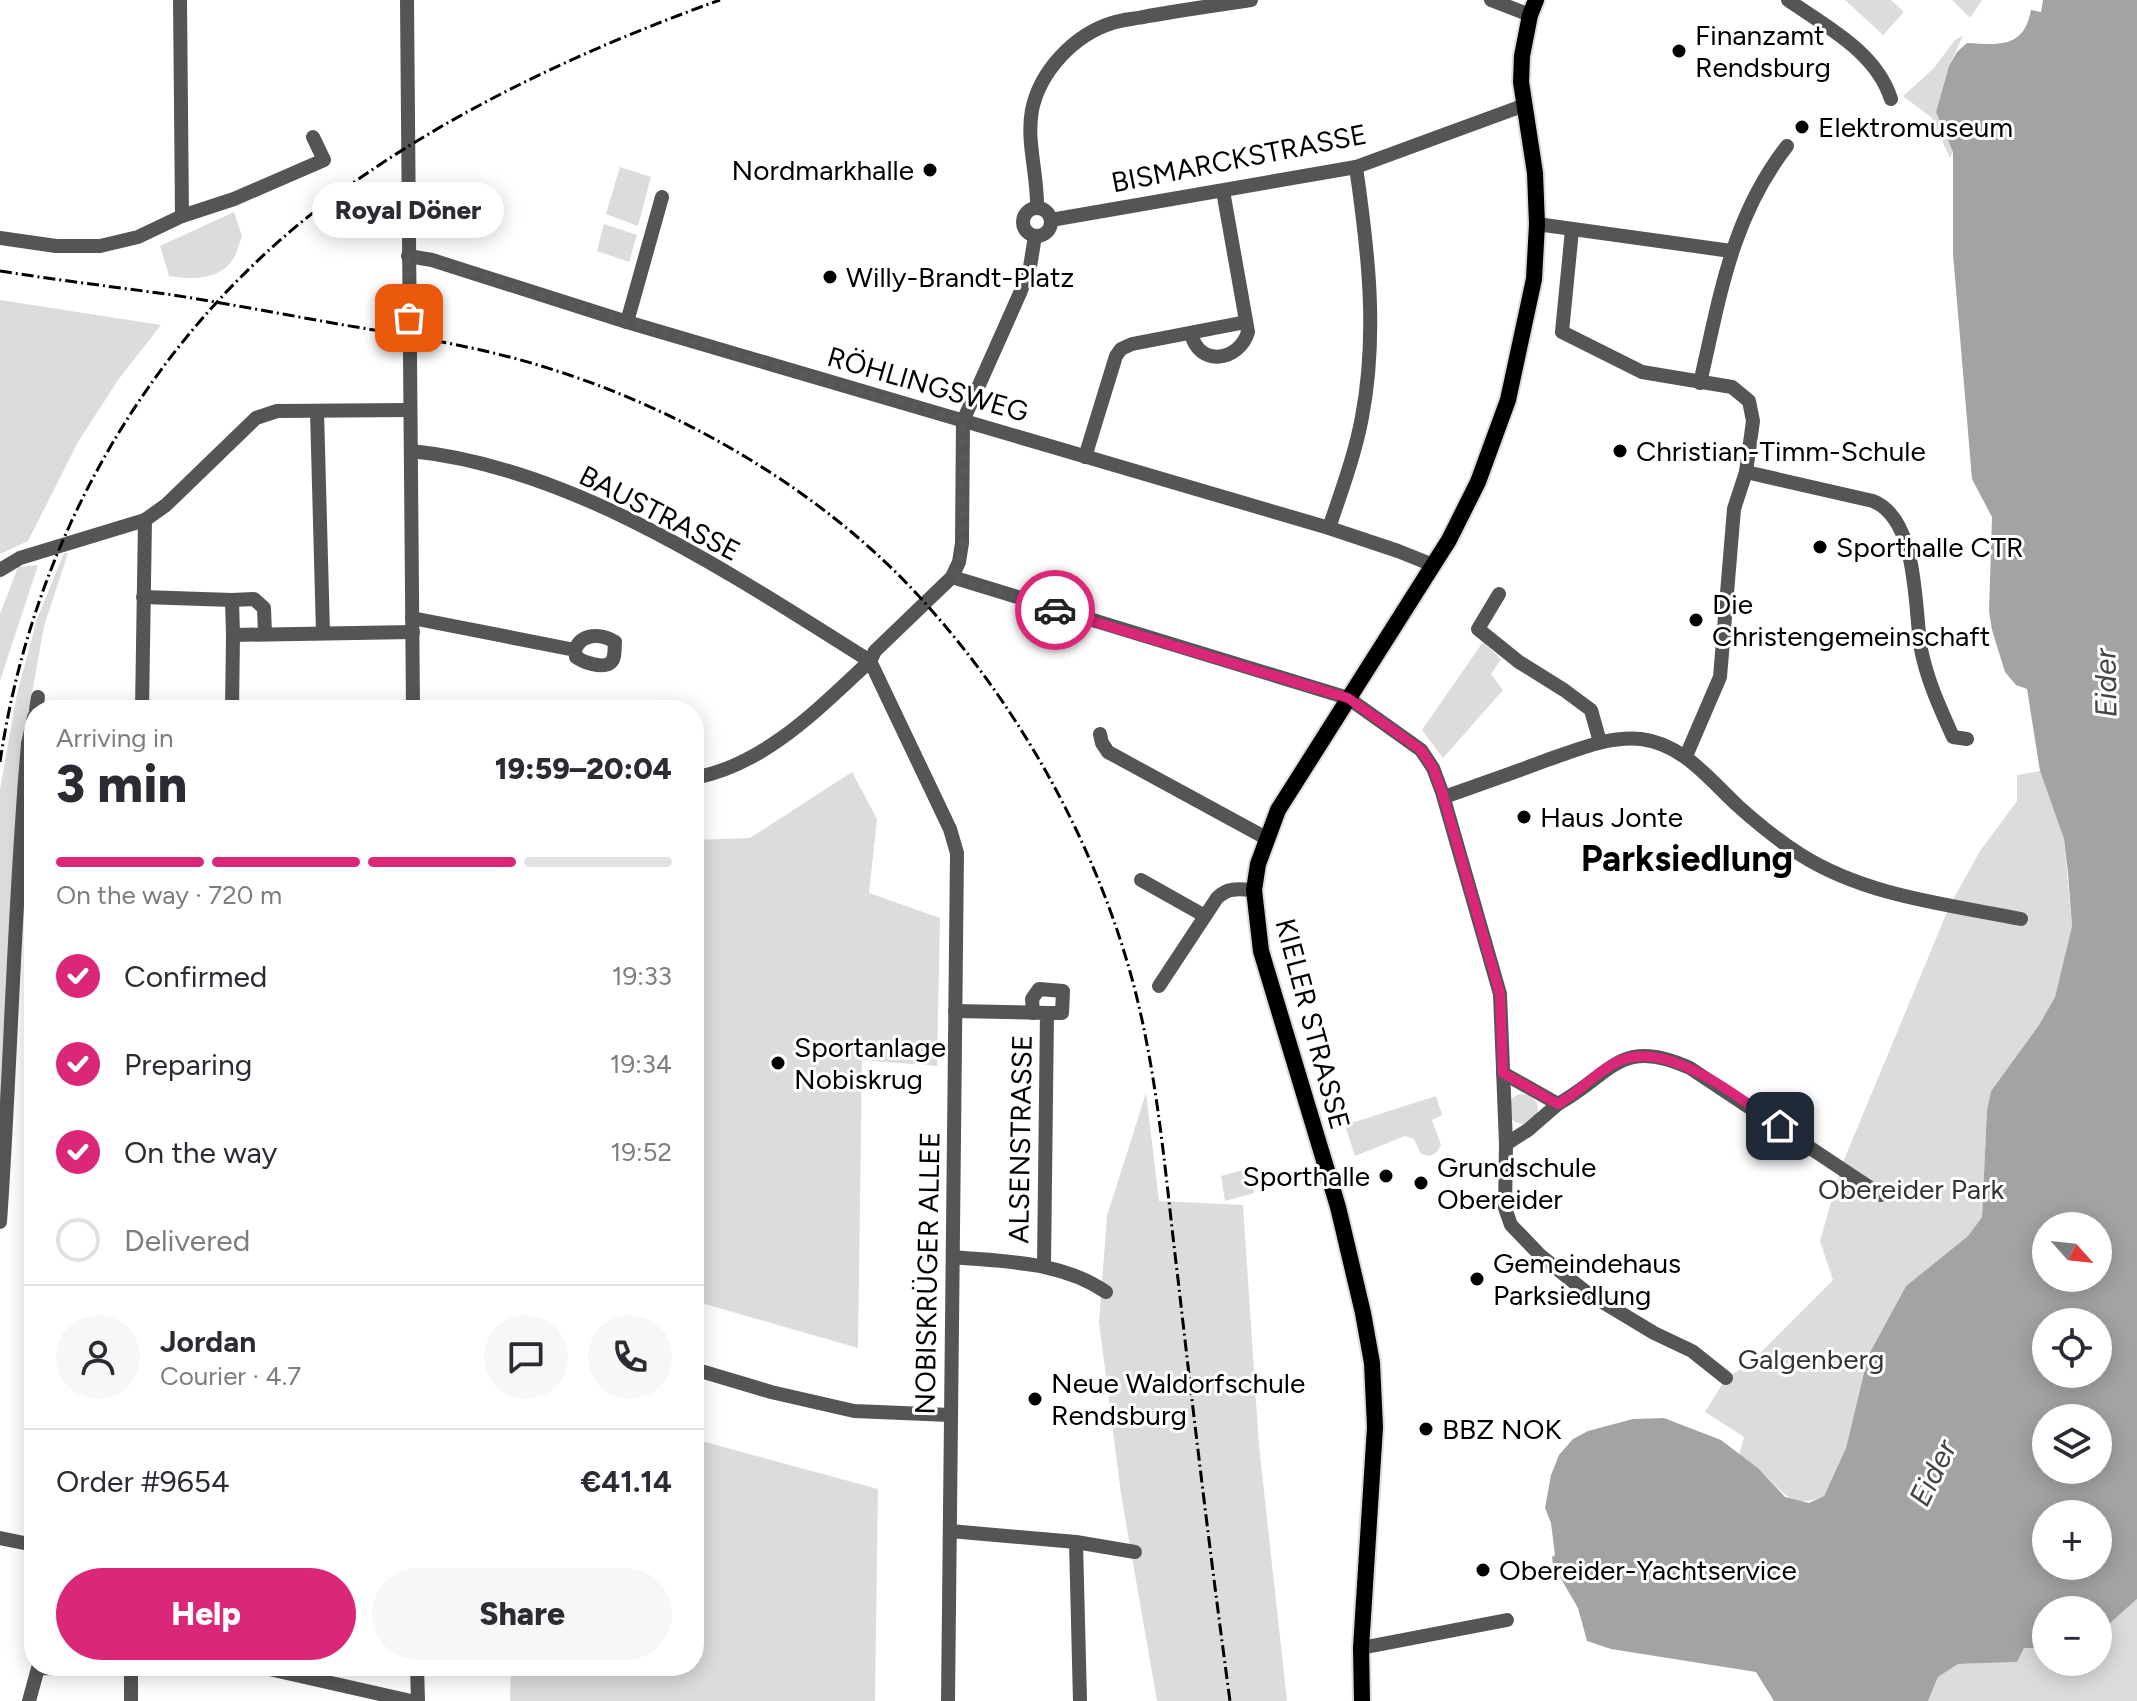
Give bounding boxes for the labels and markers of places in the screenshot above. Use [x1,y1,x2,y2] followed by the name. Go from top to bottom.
[1695,18,1831,84] place label: Finanzamt Rendsburg
[1670,42,1688,60] marker: Finanzamt Rendsburg
[1818,110,2013,144] place label: Elektromuseum
[1793,118,1811,136] marker: Elektromuseum
[732,153,914,187] place label: Nordmarkhalle
[921,161,939,179] marker: Nordmarkhalle
[313,182,505,238] callout: Royal Döner
[846,260,1074,294] place label: Willy-Brandt-Platz
[821,268,839,286] marker: Willy-Brandt-Platz
[375,284,443,352] pin
[1636,434,1926,468] place label: Christian-Timm-Schule
[1611,442,1629,460] marker: Christian-Timm-Schule
[1836,530,2024,564] place label: Sporthalle CTR
[1811,538,1829,556] marker: Sporthalle CTR
[1712,587,1990,653] place label: Die Christengemeinschaft
[1687,611,1705,629] marker: Die Christengemeinschaft
[1540,800,1683,834] place label: Haus Jonte
[1515,808,1533,826] marker: Haus Jonte
[794,1030,946,1096] place label: Sportanlage Nobiskrug
[769,1054,787,1072] marker: Sportanlage Nobiskrug
[1746,1092,1814,1160] pin
[1437,1150,1596,1216] place label: Grundschule Obereider
[1242,1159,1370,1193] place label: Sporthalle
[1377,1167,1395,1185] marker: Sporthalle
[1412,1174,1430,1192] marker: Grundschule Obereider
[1493,1246,1681,1312] place label: Gemeindehaus Parksiedlung
[1468,1270,1486,1288] marker: Gemeindehaus Parksiedlung
[1051,1366,1305,1432] place label: Neue Waldorfschule Rendsburg
[1026,1390,1044,1408] marker: Neue Waldorfschule Rendsburg
[1442,1412,1562,1446] place label: BBZ NOK
[1417,1420,1435,1438] marker: BBZ NOK
[1499,1553,1797,1587] place label: Obereider-Yachtservice
[1474,1561,1492,1579] marker: Obereider-Yachtservice

